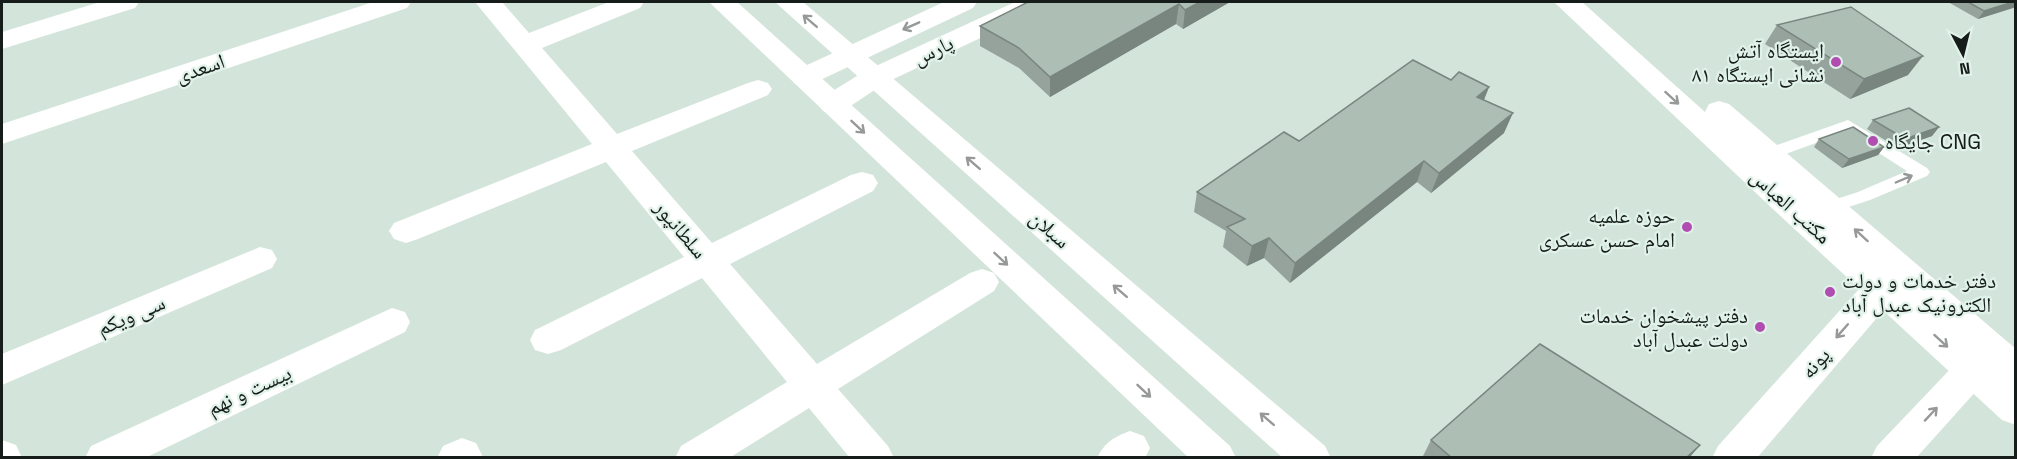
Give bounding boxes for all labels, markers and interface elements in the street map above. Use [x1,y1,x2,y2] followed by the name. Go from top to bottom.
[803,14,818,28] one-way arrow
[902,20,920,32] one-way arrow
[1933,24,1993,84] north arrow
[908,29,958,71] street label: پارس
[1692,37,1824,88] place label: ایستگاه آتش نشانی ایستگاه ۸۱
[172,47,228,89] street label: اسعدی
[1829,55,1843,69] marker: ایستگاه آتش نشانی ایستگاه ۸۱
[1958,57,1971,79] text: N
[1665,91,1680,105] one-way arrow
[850,119,865,133] one-way arrow
[1885,128,1981,155] place label: جایگاه CNG
[1866,134,1880,148] marker: جایگاه CNG
[966,156,981,170] one-way arrow
[1745,162,1837,250] street label: مکتب العباس
[1895,173,1913,184] one-way arrow
[648,193,713,264] street label: سلطانپور
[1539,202,1675,254] place label: حوزه علمیه امام حسن عسکری
[1024,204,1076,254] street label: سبلان
[1680,220,1694,234] marker: حوزه علمیه امام حسن عسکری
[1854,228,1869,242] one-way arrow
[993,252,1008,266] one-way arrow
[1842,267,1996,318] place label: دفتر خدمات و دولت الکترونیک عبدل آباد
[1113,284,1128,298] one-way arrow
[1823,285,1837,299] marker: دفتر خدمات و دولت الکترونیک عبدل آباد
[93,289,170,342] street label: سی ویکم
[1579,302,1748,353] place label: دفتر پیشخوان خدمات دولت عبدل آباد
[1753,320,1767,334] marker: دفتر پیشخوان خدمات دولت عبدل آباد
[1835,323,1849,338] one-way arrow
[1934,334,1949,349] one-way arrow
[1794,342,1836,384] street label: پونه
[203,359,296,422] street label: بیست و نهم
[1137,384,1152,398] one-way arrow
[1924,407,1938,422] one-way arrow
[1260,412,1275,426] one-way arrow

